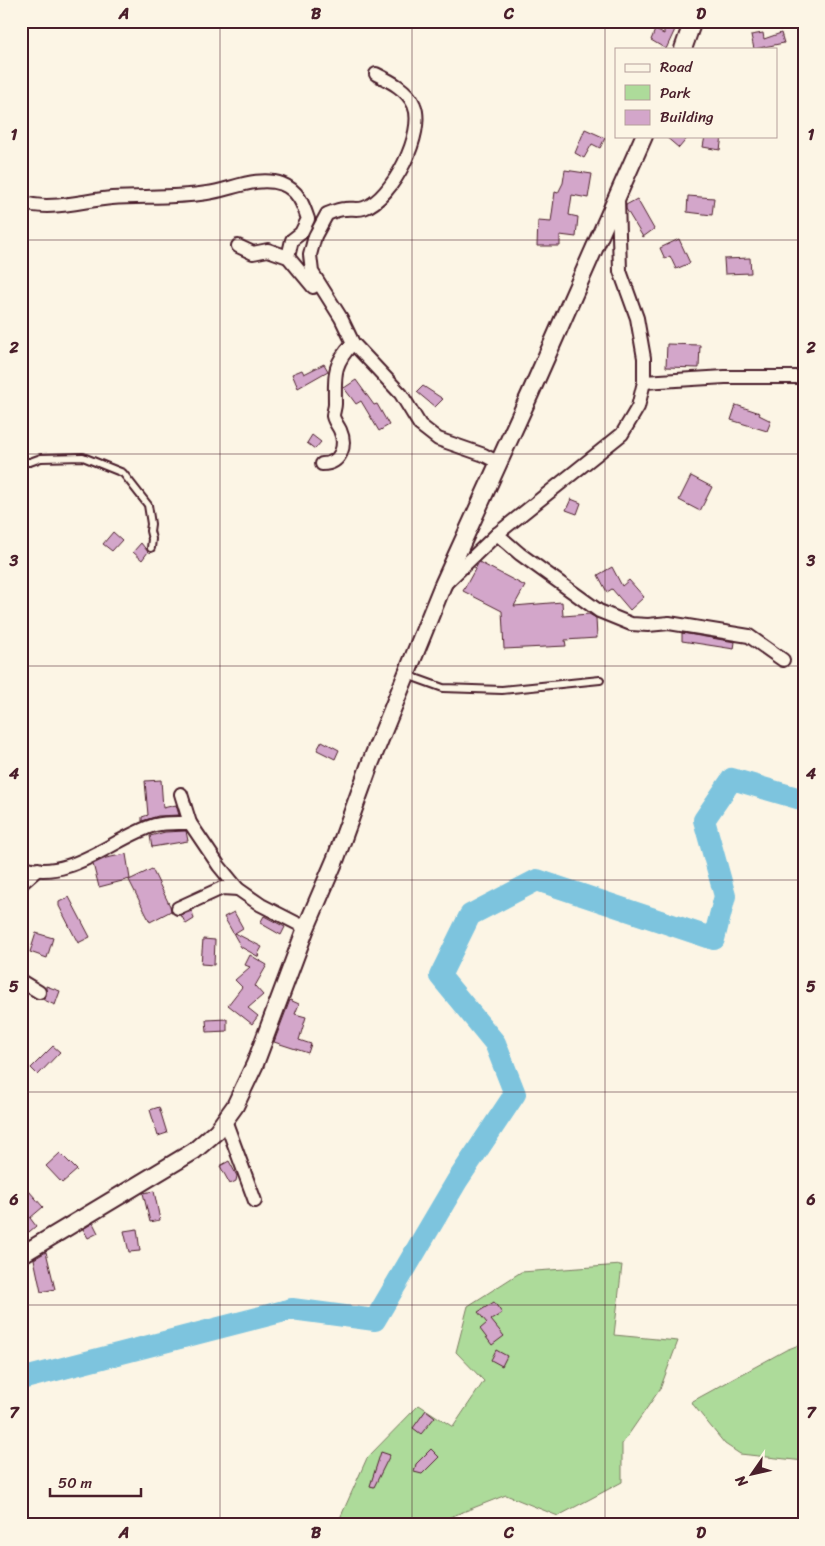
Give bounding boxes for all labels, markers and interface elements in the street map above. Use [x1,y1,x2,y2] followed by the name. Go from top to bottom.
[118,0,129,28] text: A
[311,0,322,28] text: B
[503,0,515,28] text: C
[696,0,706,28] text: D
[615,48,778,138] legend
[660,54,693,80] text: Road
[660,80,691,106] text: Park
[660,104,714,130] text: Building
[11,120,18,149] text: 1
[808,120,815,149] text: 1
[8,333,19,362] text: 2
[805,333,816,362] text: 2
[9,546,19,575] text: 3
[806,546,816,575] text: 3
[8,759,19,788] text: 4
[805,759,816,788] text: 4
[9,972,19,1001] text: 5
[806,972,816,1001] text: 5
[8,1185,19,1214] text: 6
[805,1185,816,1214] text: 6
[9,1398,20,1427] text: 7
[806,1398,817,1427] text: 7
[728,1448,778,1498] north arrow
[50,1466,141,1498] scale bar
[58,1470,93,1496] text: 50 m
[728,1470,755,1493] text: N
[118,1518,129,1546] text: A
[311,1518,322,1546] text: B
[503,1518,515,1546] text: C
[696,1518,706,1546] text: D

